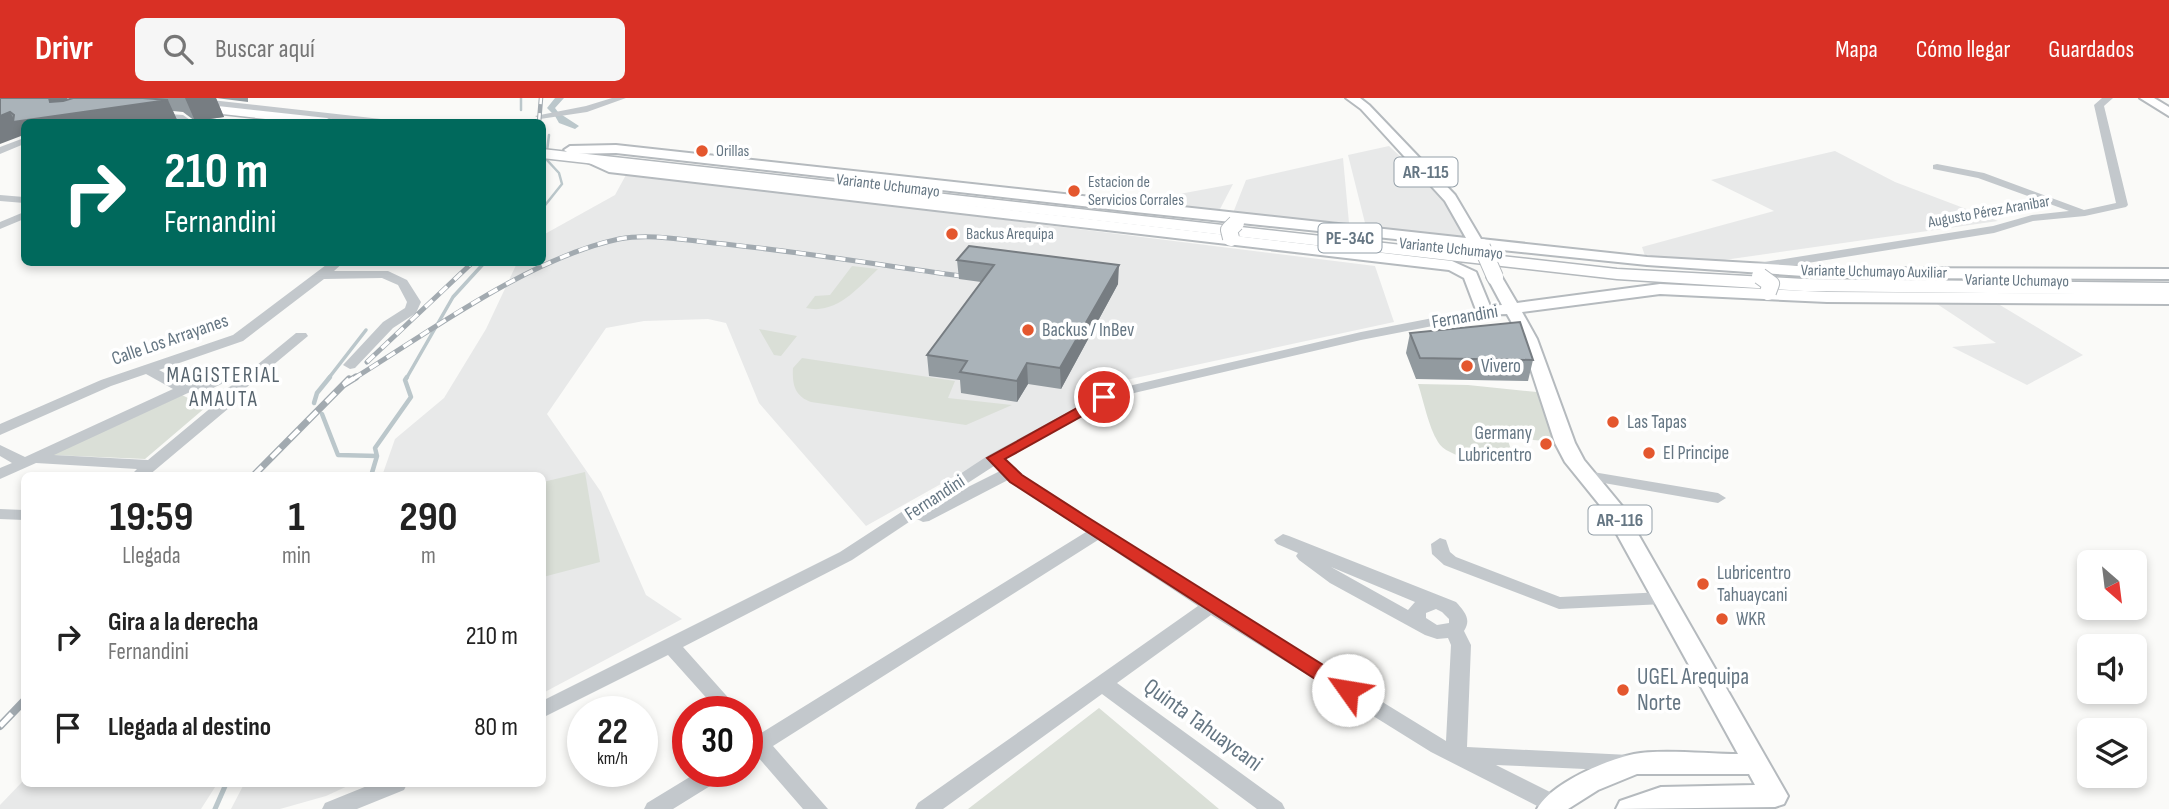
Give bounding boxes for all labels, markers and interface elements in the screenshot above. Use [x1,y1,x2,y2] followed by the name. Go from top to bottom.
[135,18,625,81] search box
[35,29,93,69] text: Drivr
[159,30,197,68] icon: search
[215,34,315,65] text: Buscar aquí
[1835,35,1878,64] text: Mapa
[1916,35,2010,64] text: Cómo llegar
[2048,35,2134,64] text: Guardados
[716,142,750,161] place label: Orillas
[164,143,268,202] text: 210 m
[694,143,710,159] marker: Orillas
[49,147,140,238] icon: right
[1394,158,1458,186] road number: AR-115
[835,170,941,202] street label: Variante Uchumayo
[1088,173,1184,210] place label: Estacion de Servicios Corrales
[1066,183,1082,199] marker: Estacion de Servicios Corrales
[1926,192,2052,232] street label: Augusto Pérez Aranibar
[164,203,276,242] text: Fernandini
[1318,223,1382,252] road number: PE-34C
[966,225,1054,244] place label: Backus Arequipa
[944,226,960,242] marker: Backus Arequipa
[1398,234,1504,264] street label: Variante Uchumayo
[1801,261,1948,283] street label: Variante Uchumayo Auxiliar
[1965,271,2069,291] street label: Variante Uchumayo
[1430,300,1500,334] street label: Fernandini
[109,309,231,371] street label: Calle Los Arrayanes
[1042,319,1134,342] place label: Backus / InBev
[1020,322,1036,338] marker: Backus / InBev
[1481,355,1521,378] place label: Vivero
[1459,358,1475,374] marker: Vivero
[167,363,281,412] district label: MAGISTERIAL AMAUTA
[1074,367,1134,427] pin
[1085,378,1123,416] icon: arrive
[1627,411,1687,434] place label: Las Tapas
[1605,414,1621,430] marker: Las Tapas
[1458,422,1533,467] place label: Germany Lubricentro
[1538,436,1554,452] marker: Germany Lubricentro
[1663,442,1729,465] place label: El Principe
[1641,445,1657,461] marker: El Principe
[901,470,969,526] street label: Fernandini
[109,492,194,543] text: 19:59
[288,492,305,543] text: 1
[399,492,458,543] text: 290
[1588,506,1652,534] road number: AR-116
[122,542,181,570] text: Llegada
[282,542,311,570] text: min
[421,542,436,570] text: m
[2077,550,2147,620] north arrow
[2077,550,2147,788] map controls
[1717,562,1791,607] place label: Lubricentro Tahuaycani
[1695,576,1711,592] marker: Lubricentro Tahuaycani
[108,607,258,638] text: Gira a la derecha
[1736,608,1766,631] place label: WKR
[1714,611,1730,627] marker: WKR
[49,618,87,656] icon: right
[466,621,518,652] text: 210 m
[2077,634,2147,704] button: sound
[108,638,189,666] text: Fernandini
[1311,653,1385,727] position arrow
[1637,663,1749,717] place label: UGEL Arequipa Norte
[1138,673,1268,777] street label: Quinta Tahuaycani
[1615,682,1631,698] marker: UGEL Arequipa Norte
[672,696,763,787] speed limit sign: 30
[49,709,87,747] icon: arrive
[597,711,628,754] text: 22
[108,712,271,743] text: Llegada al destino
[474,712,518,743] text: 80 m
[2077,718,2147,788] button: layers
[597,748,628,769] text: km/h

